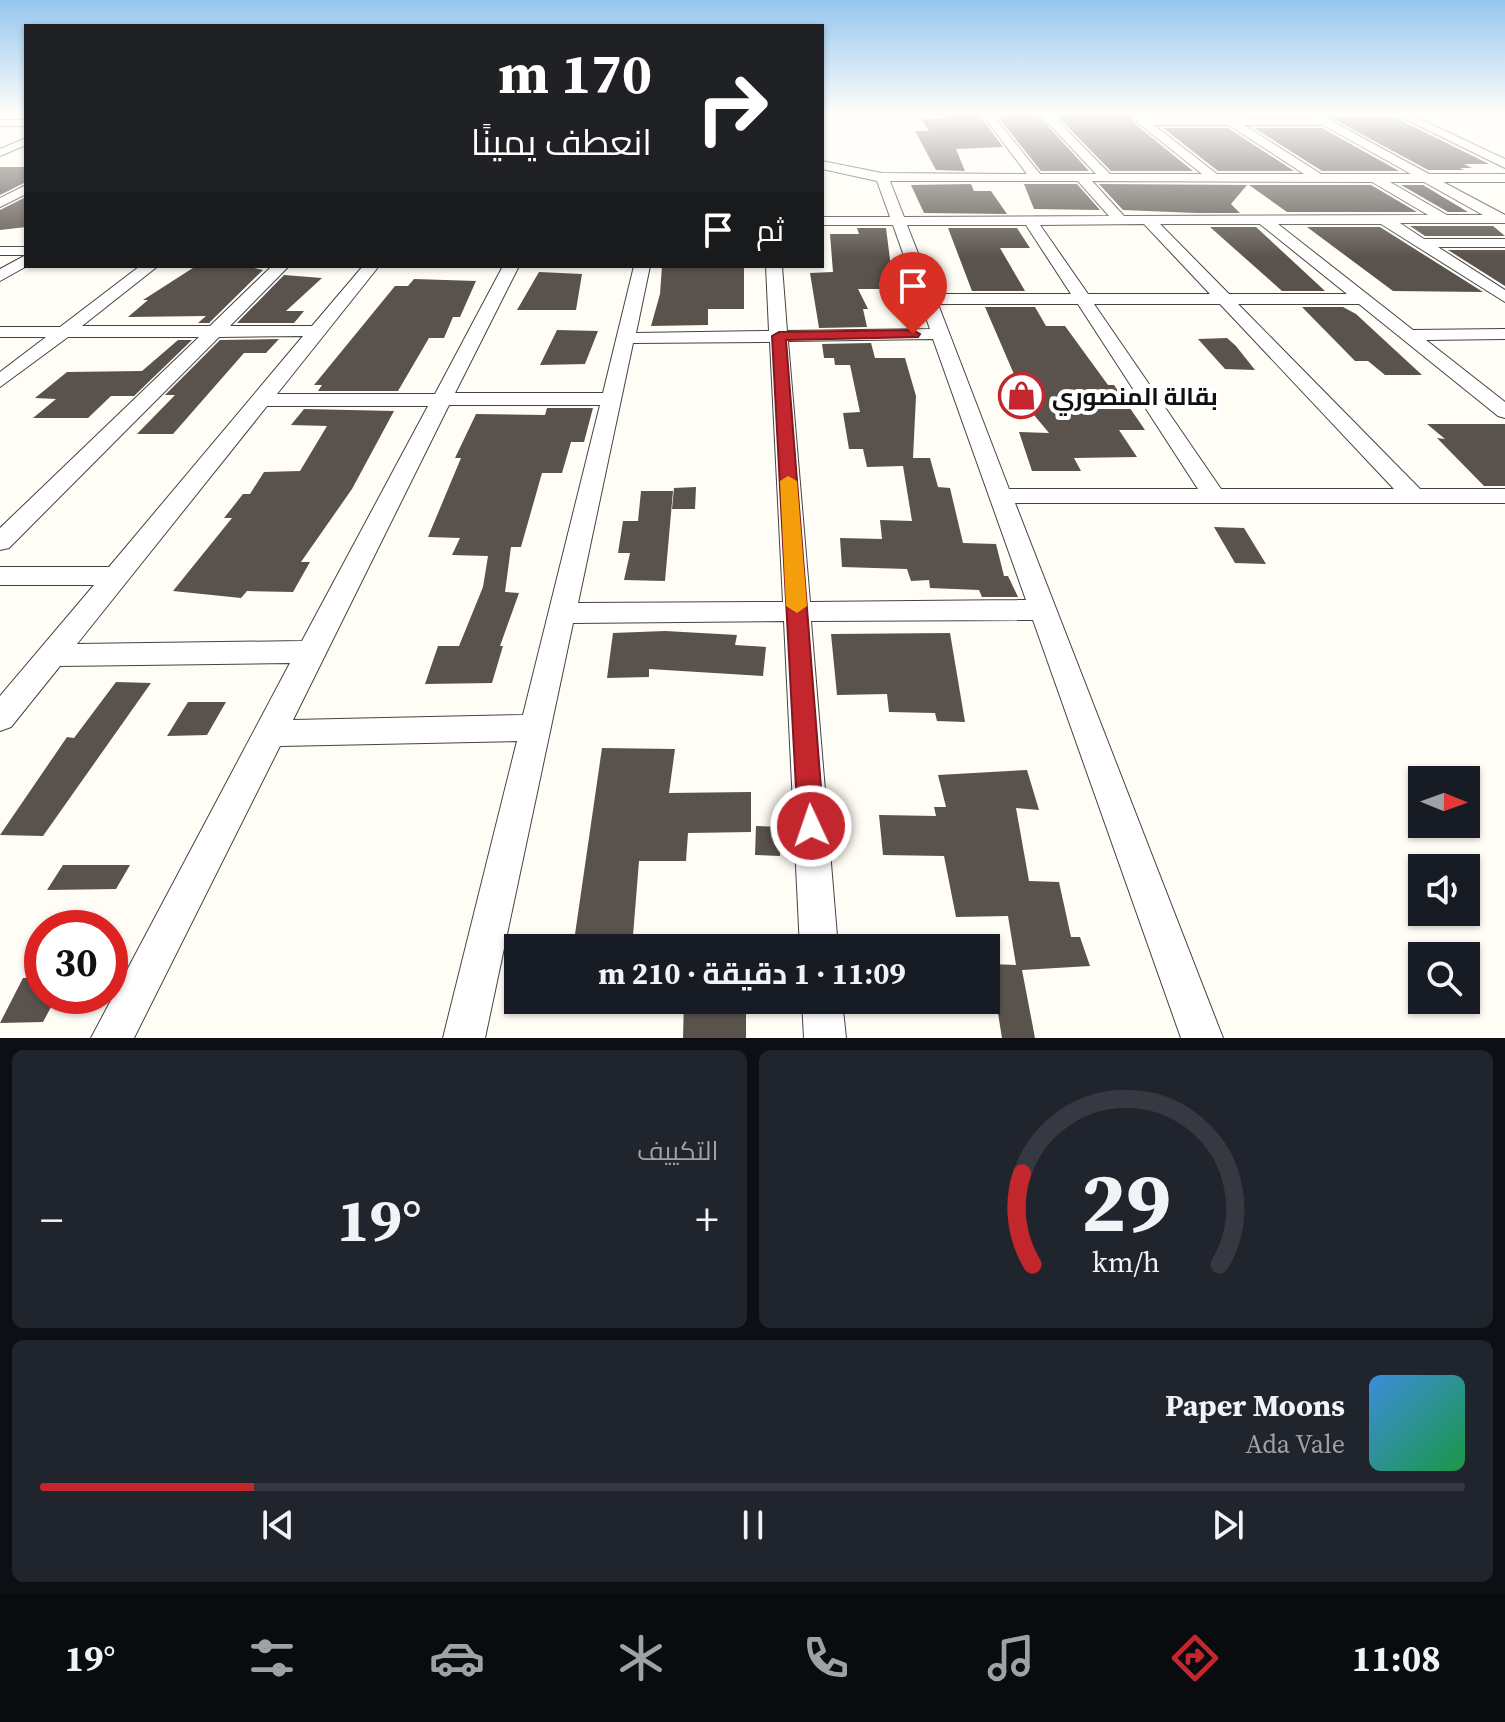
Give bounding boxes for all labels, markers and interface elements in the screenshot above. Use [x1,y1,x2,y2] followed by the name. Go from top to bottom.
[498,35,652,112] text: 170 m
[680,56,784,160] icon: right
[471,118,652,167] text: انعطف يمينًا
[696,208,740,252] icon: arrive
[756,210,784,251] text: ثم
[879,252,947,334] pin
[891,264,935,308] icon: arrive
[997,372,1045,420] shop icon: بقالة المنصوري
[1052,380,1218,416] place label: بقالة المنصوري
[1408,766,1480,838] north arrow
[1408,766,1480,1014] map controls
[769,784,853,868] position arrow
[1408,854,1480,926] button: sound
[24,910,128,1014] speed limit sign: 30
[1408,942,1480,1014] button: search
[598,953,906,994] text: 11:09 · 1 دقيقة · 210 m
[637,1133,719,1169] text: التكييف
[1081,1145,1171,1259] text: 29
[337,1179,422,1261] text: 19°
[40,1189,63,1250] text: −
[695,1189,718,1250] text: +
[1092,1242,1160,1282] text: km/h
[1165,1385,1345,1426] text: Paper Moons
[1246,1426,1345,1462] text: Ada Vale
[256,1503,300,1547] icon: previous
[731,1503,775,1547] icon: pause
[1206,1503,1250,1547] icon: next
[244,1630,300,1686] icon: filters
[429,1630,485,1686] icon: car
[613,1630,669,1686] icon: climate
[798,1630,854,1686] icon: phone
[983,1630,1039,1686] icon: music
[1167,1630,1223,1686] icon: directions
[64,1634,115,1683] text: 19°
[1352,1634,1441,1683] text: 11:08

